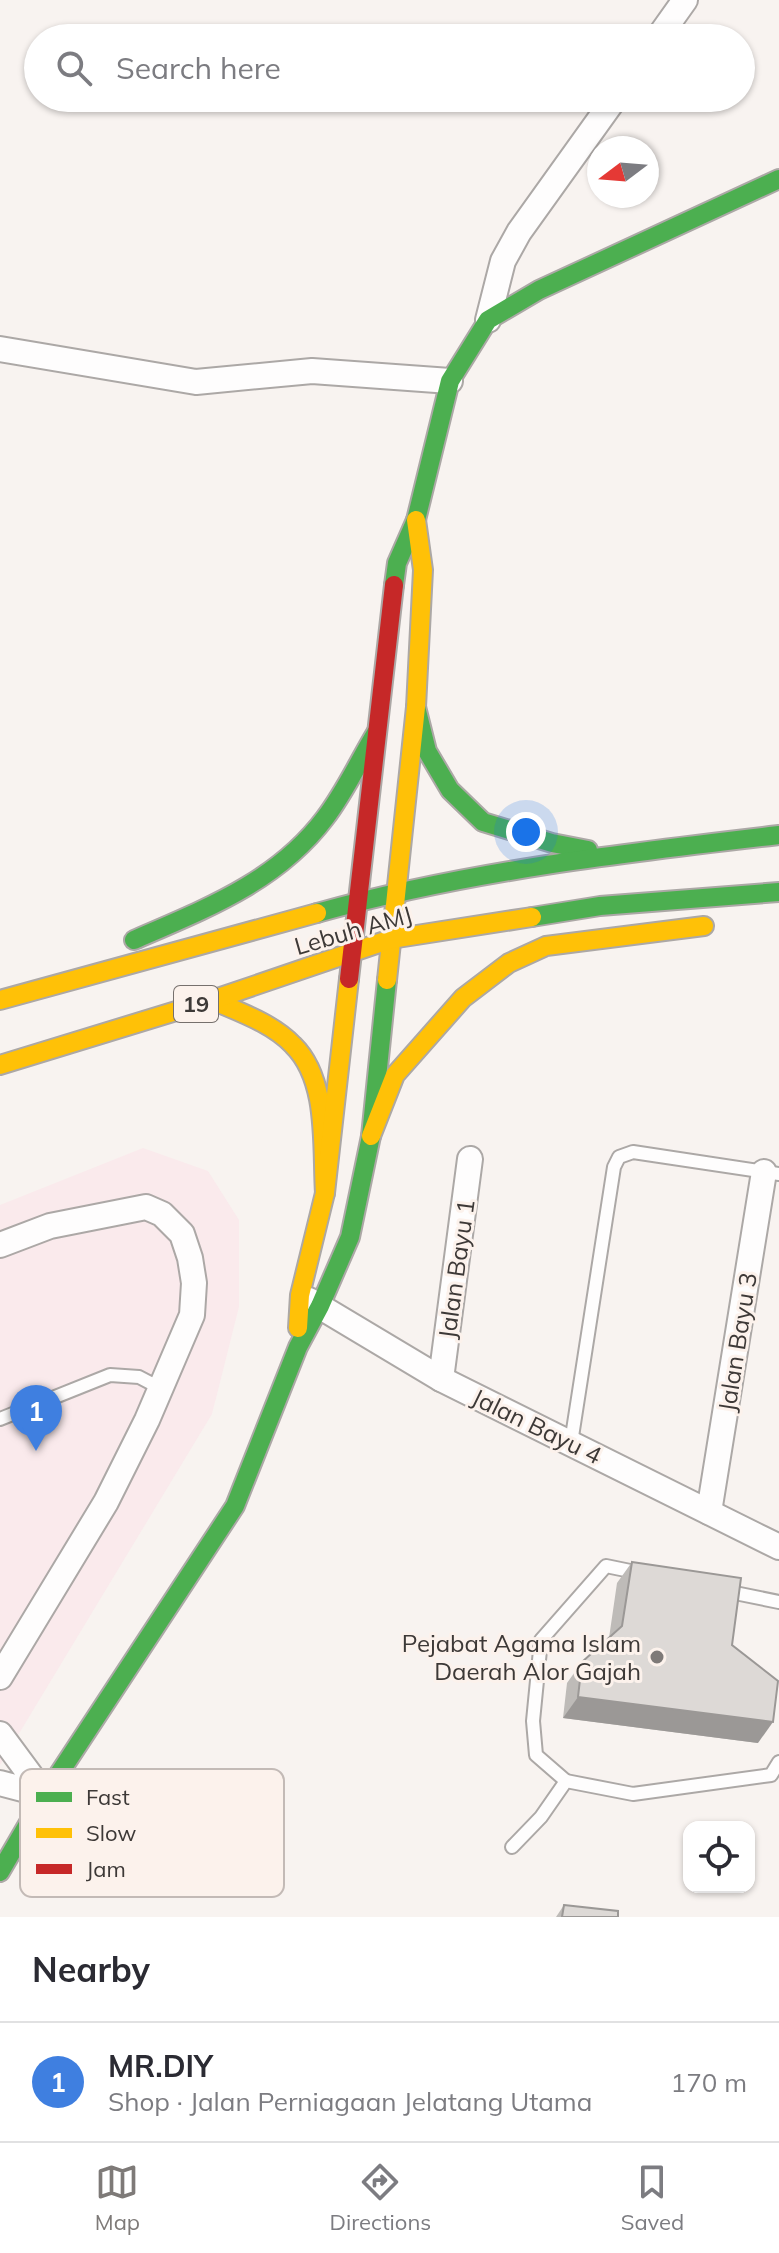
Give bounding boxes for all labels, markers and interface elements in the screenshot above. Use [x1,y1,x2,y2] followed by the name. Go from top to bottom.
[24,24,755,112] search box
[52,46,96,90] icon: search
[116,49,281,87] text: Search here
[587,136,659,208] north arrow
[506,812,546,852] your location
[291,899,415,961] street label: Lebuh AMJ
[174,986,218,1022] road number: 19
[431,1197,481,1341] street label: Jalan Bayu 1
[711,1270,763,1414] street label: Jalan Bayu 3
[467,1382,607,1470] street label: Jalan Bayu 4
[10,1385,62,1451] pin: 1
[402,1628,641,1686] place label: Pejabat Agama Islam Daerah Alor Gajah
[648,1648,666,1666] marker: Pejabat Agama Islam Daerah Alor Gajah
[20,1769,284,1897] legend
[86,1783,130,1811] text: Fast
[86,1819,136,1847] text: Slow
[683,1821,755,1893] map controls
[683,1821,755,1893] button: locate
[86,1855,126,1883] text: Jam
[32,1948,150,1991] text: Nearby
[108,2047,213,2085] text: MR.DIY
[50,2066,66,2099] text: 1
[671,2066,747,2099] text: 170 m
[108,2085,592,2118] text: Shop · Jalan Perniagaan Jelatang Utama
[95,2160,140,2236] tab: Map
[330,2160,431,2236] tab: Directions
[621,2160,684,2236] tab: Saved

